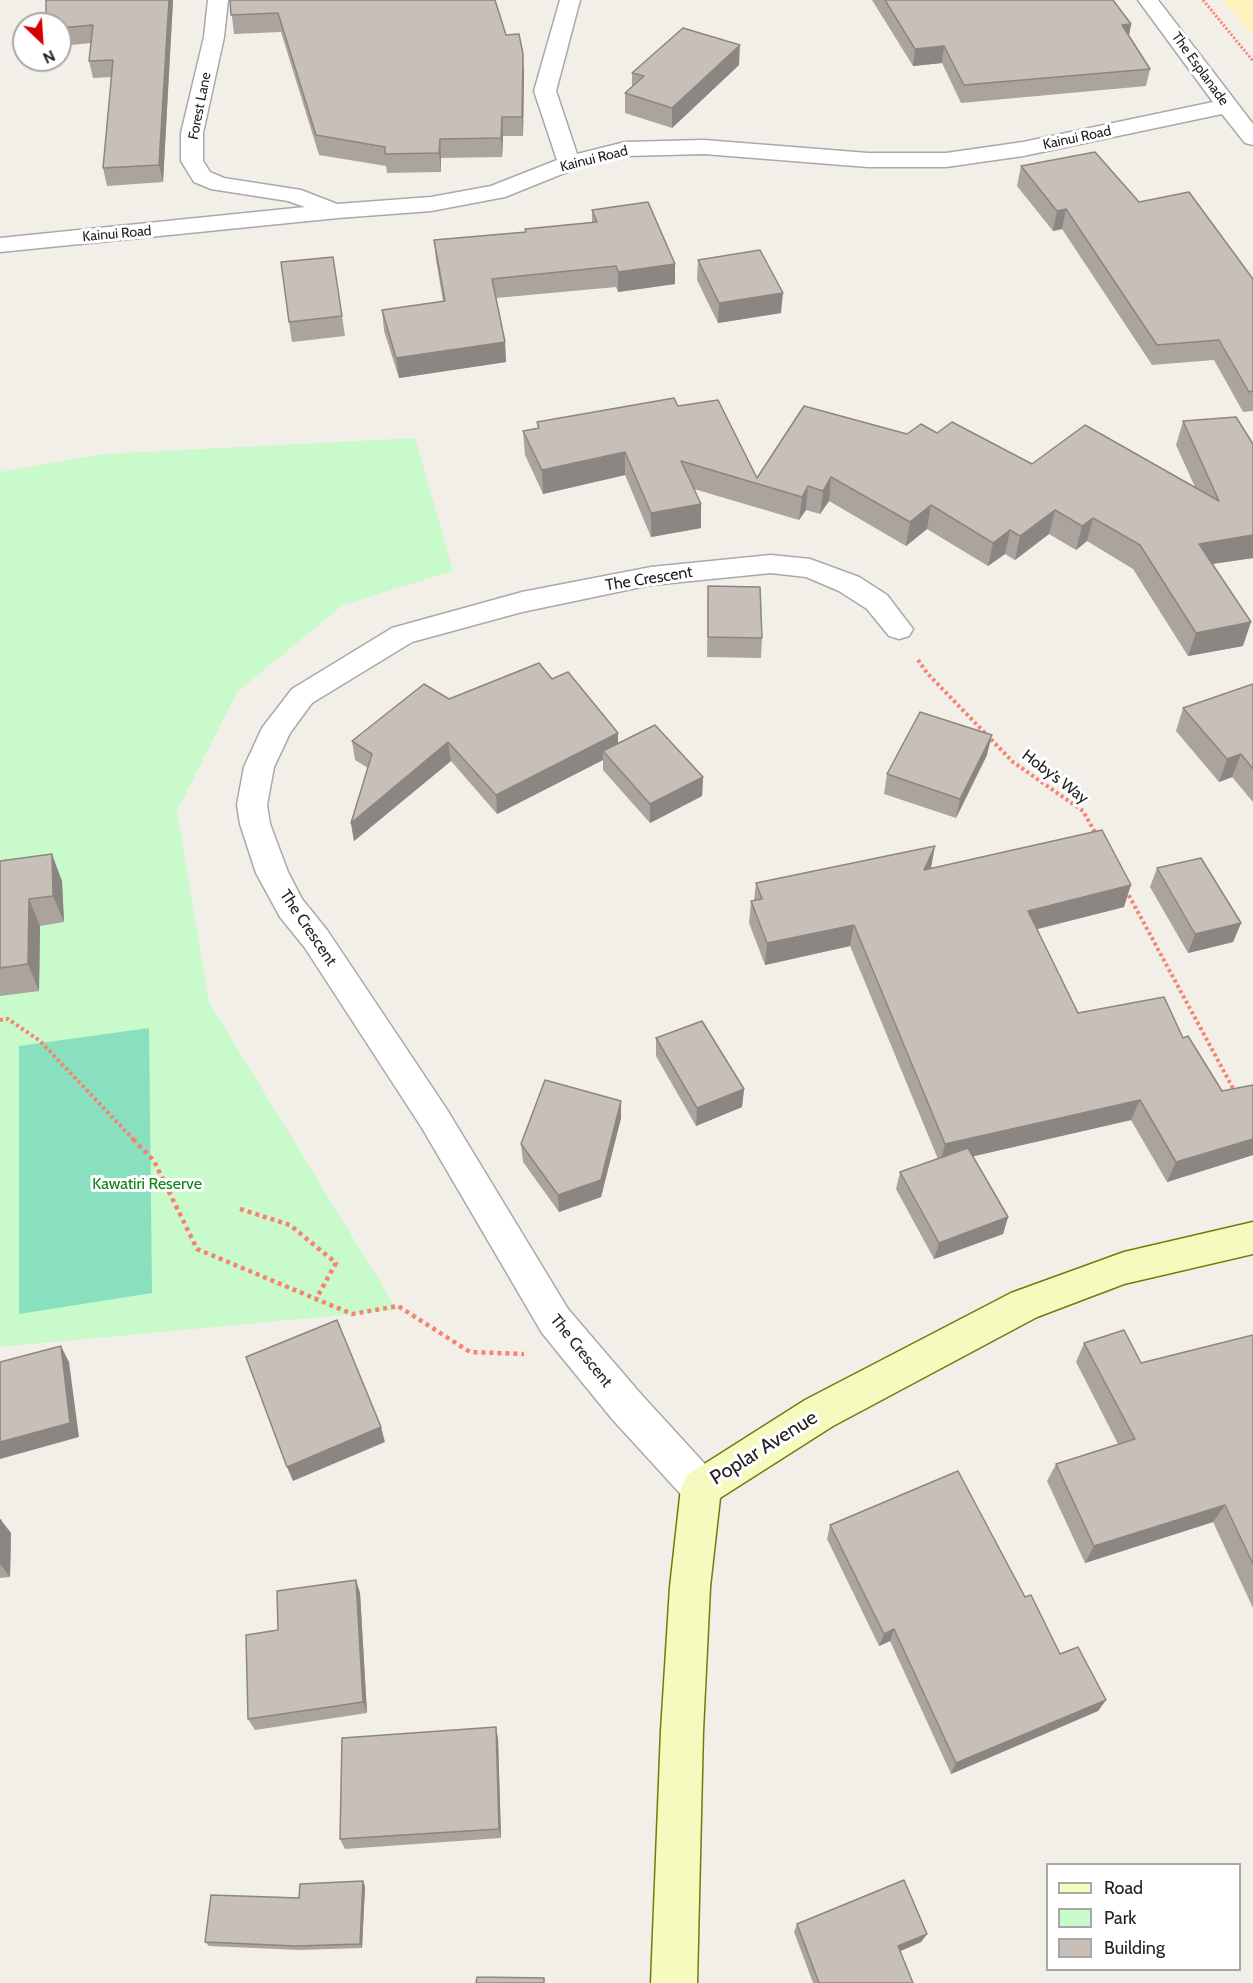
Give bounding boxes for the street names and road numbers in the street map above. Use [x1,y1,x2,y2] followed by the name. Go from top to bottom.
[1168,29,1232,109] street label: The Esplanade
[185,71,215,141] street label: Forest Lane
[1041,123,1113,153] street label: Kainui Road
[558,142,630,176] street label: Kainui Road
[82,223,152,245] street label: Kainui Road
[604,563,694,595] street label: The Crescent
[1018,746,1092,808] street label: Hoby’s Way
[275,886,341,970] street label: The Crescent
[546,1311,616,1391] street label: The Crescent
[706,1406,822,1490] street label: Poplar Avenue

